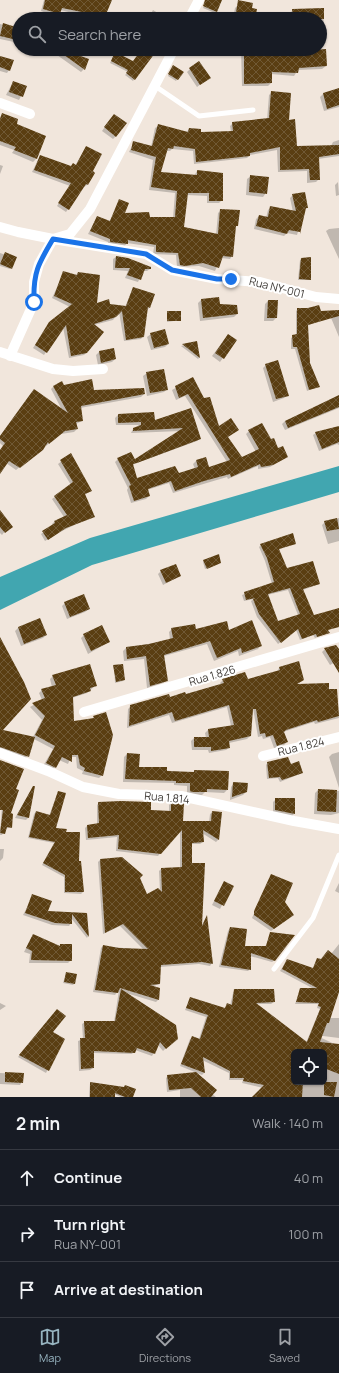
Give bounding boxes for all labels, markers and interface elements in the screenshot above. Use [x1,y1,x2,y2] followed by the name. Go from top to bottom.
[12,12,327,56] search box
[26,23,48,45] icon: search
[58,24,141,45] text: Search here
[222,270,240,288] route end
[248,273,306,301] street label: Rua NY-001
[25,293,43,311] route start
[187,661,237,689] street label: Rua 1.826
[276,733,326,759] street label: Rua 1.824
[144,788,190,806] street label: Rua 1.814
[291,1049,327,1085] map controls
[291,1049,327,1085] button: locate
[16,1112,60,1135] text: 2 min
[252,1114,323,1132] text: Walk · 140 m
[16,1167,38,1189] icon: ahead
[54,1167,122,1188] text: Continue
[294,1169,323,1187] text: 40 m
[54,1214,125,1235] text: Turn right
[16,1223,38,1245] icon: right
[288,1225,323,1243] text: 100 m
[54,1235,121,1253] text: Rua NY-001
[16,1279,38,1301] icon: arrive
[54,1279,203,1300] text: Arrive at destination
[39,1326,61,1365] tab: Map
[139,1326,191,1365] tab: Directions
[269,1326,300,1365] tab: Saved

